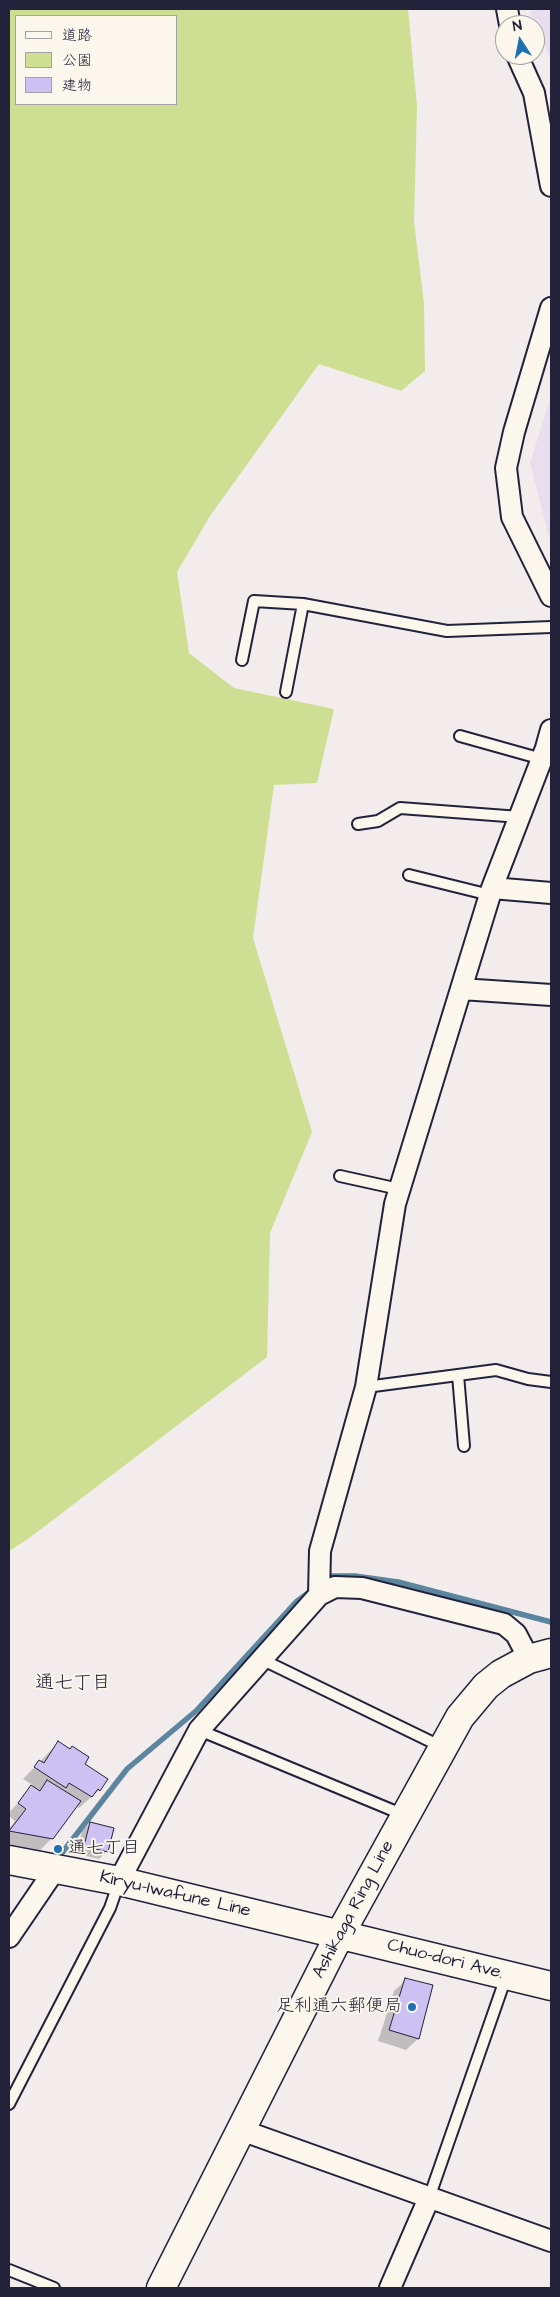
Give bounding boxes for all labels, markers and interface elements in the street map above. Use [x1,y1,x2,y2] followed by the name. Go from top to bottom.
[15,15,178,105] legend
[495,15,545,65] north arrow
[511,16,524,37] text: N
[62,25,92,46] text: 道路
[62,50,92,71] text: 公園
[62,75,92,96] text: 建物
[35,1673,111,1695] district label: 通七丁目
[309,1837,399,1983] street label: Ashikaga Ring Line
[68,1838,140,1860] place label: 通七丁目
[52,1843,64,1855] marker: 通七丁目
[97,1867,253,1923] street label: Kiryu-Iwafune Line
[385,1935,505,1985] street label: Chuo-dori Ave.
[276,1996,402,2018] place label: 足利通六郵便局
[406,2001,418,2013] marker: 足利通六郵便局

